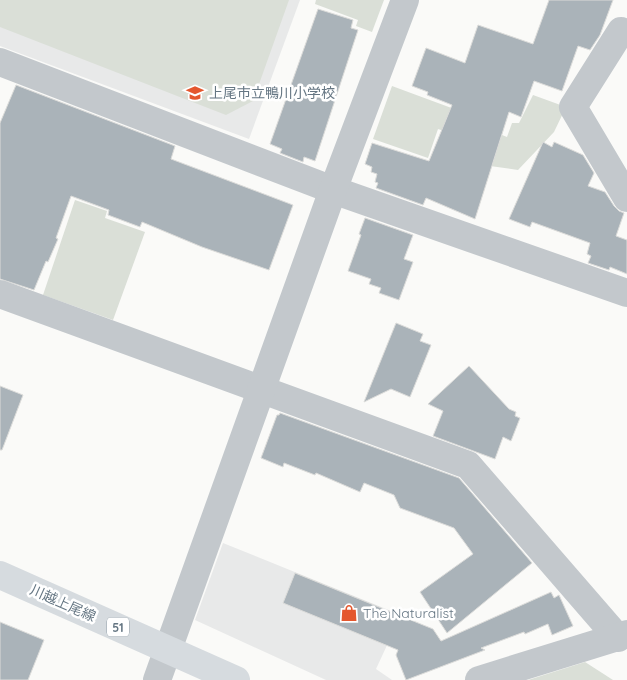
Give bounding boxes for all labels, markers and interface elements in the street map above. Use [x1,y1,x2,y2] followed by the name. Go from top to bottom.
[185,83,205,103] school or university icon: 上尾市立鴨川小学校
[209,84,335,102] place label: 上尾市立鴨川小学校
[27,581,99,625] street label: 川越上尾線
[339,603,359,623] shop icon: The Naturalist
[363,604,454,622] place label: The Naturalist
[107,618,129,636] road number: 51

